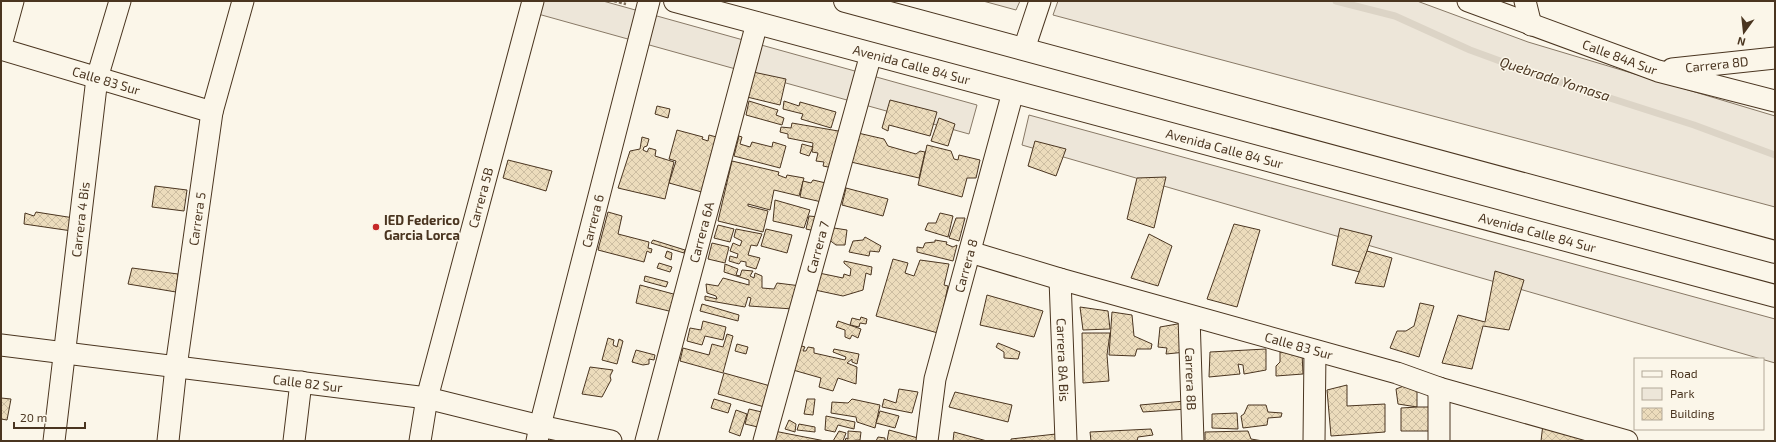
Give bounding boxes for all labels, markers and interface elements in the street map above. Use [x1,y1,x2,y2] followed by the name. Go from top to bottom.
[1724,12,1764,52] north arrow
[1736,35,1747,49] text: N
[1580,36,1660,78] street label: Calle 84A Sur
[851,41,972,88] street label: Avenida Calle 84 Sur
[1498,53,1613,104] water label: Quebrada Yomasa
[1684,53,1749,76] street label: Carrera 8D
[70,63,142,98] street label: Calle 83 Sur
[1164,125,1285,172] street label: Avenida Calle 84 Sur
[465,166,496,230] street label: Carrera 5B
[68,181,93,258] street label: Carrera 4 Bis
[185,191,209,247] street label: Carrera 5
[578,193,607,249] street label: Carrera 6
[686,200,717,265] street label: Carrera 6A
[1477,209,1598,256] street label: Avenida Calle 84 Sur
[384,212,460,243] place label: IED Federico Garcia Lorca
[803,219,833,275] street label: Carrera 7
[371,222,381,232] marker: IED Federico Garcia Lorca
[951,237,981,294] street label: Carrera 8
[1053,318,1073,402] street label: Carrera 8A Bis
[1263,329,1335,363] street label: Calle 83 Sur
[1182,347,1200,411] street label: Carrera 8B
[1634,358,1764,430] legend
[1670,366,1698,380] text: Road
[272,371,343,395] street label: Calle 82 Sur
[1670,386,1695,400] text: Park
[14,404,85,430] scale bar
[1670,406,1715,420] text: Building
[20,410,47,424] text: 20 m

